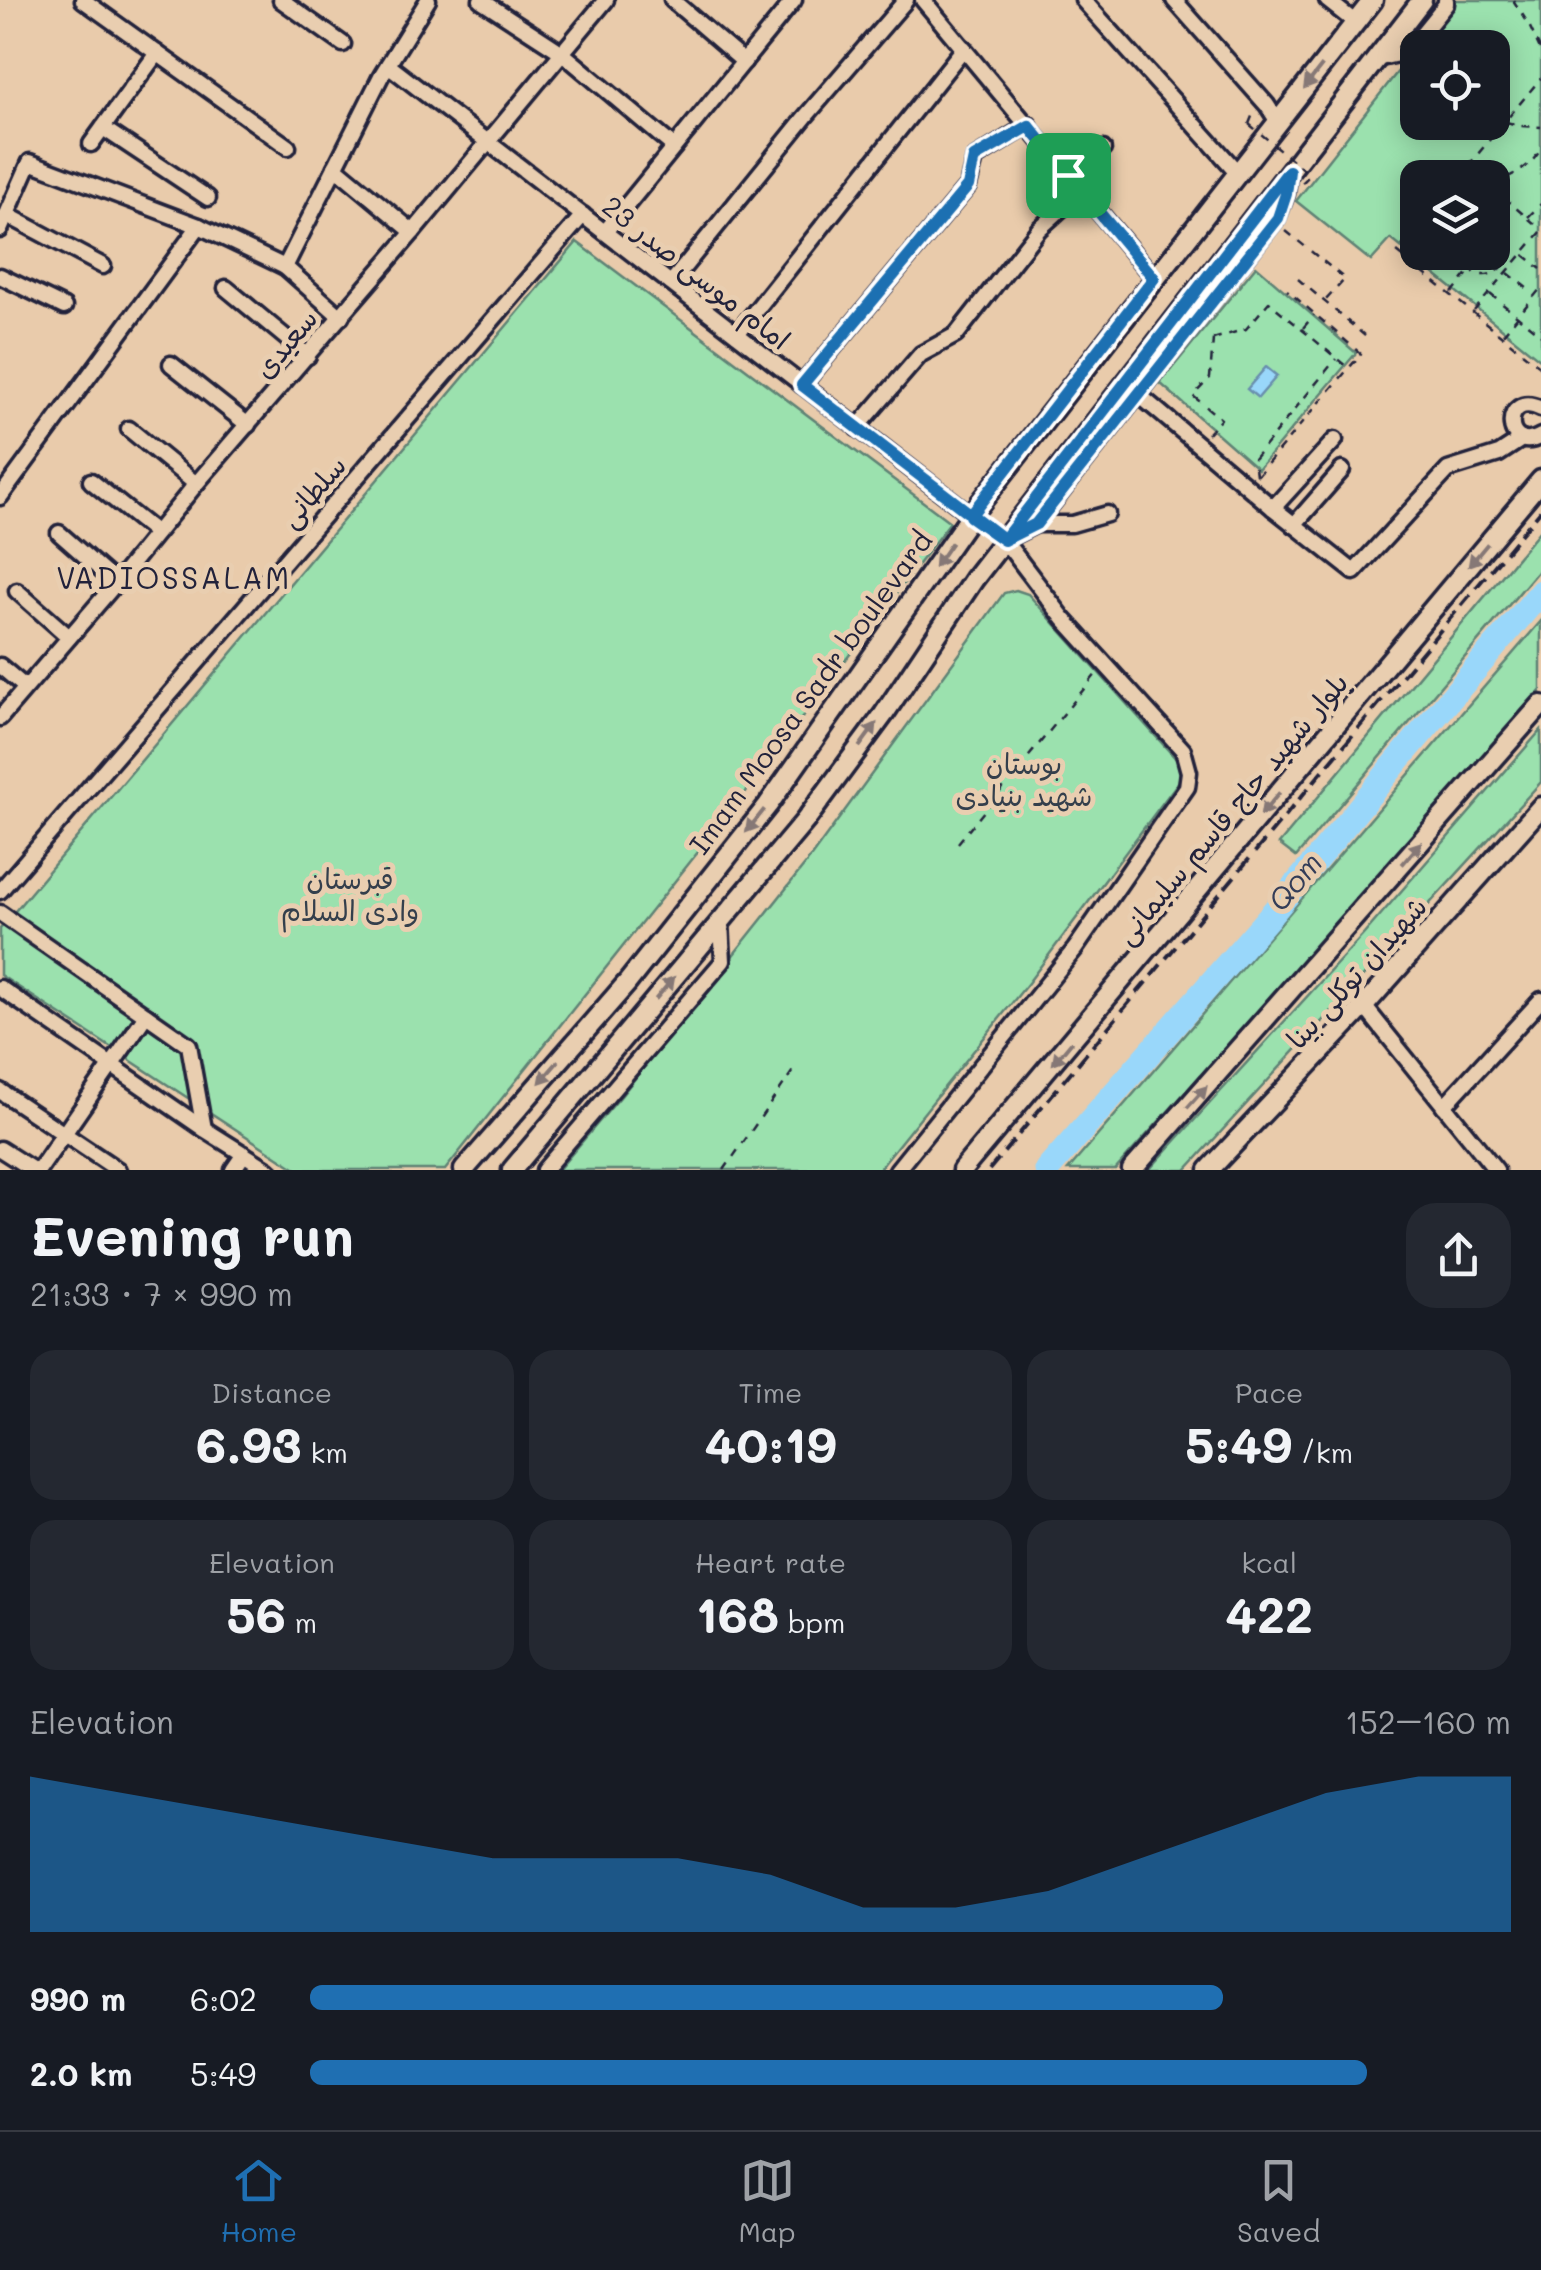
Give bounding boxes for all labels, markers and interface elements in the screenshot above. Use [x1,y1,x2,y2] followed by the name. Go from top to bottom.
[1400,30,1510,270] map controls
[1400,30,1510,140] button: locate
[1303,64,1324,90] one-way arrow
[1026,133,1111,218] pin
[1041,148,1096,203] icon: arrive
[1400,160,1510,270] button: layers
[593,187,798,361] street label: امام موسی صدر 23
[245,301,325,385] street label: سعیدی
[271,447,354,535] street label: سلطانی
[681,523,939,861] street label: Imam Moosa Sadr boulevard
[934,542,953,569] one-way arrow
[1468,542,1490,567] one-way arrow
[56,557,292,597] district label: VADIOSSALAM
[1107,665,1359,954] street label: بلوار شهید حاج قاسم سلیمانی
[858,722,877,748] one-way arrow
[956,745,1092,814] park label: بوستان شهید بنیادی
[1260,791,1281,816] one-way arrow
[746,808,766,834] one-way arrow
[1400,841,1422,866] one-way arrow
[1258,843,1330,919] water label: Qom
[281,860,419,933] park label: قبرستان وادی السلام
[1278,888,1435,1056] street label: شهیدان توکلی بینا
[654,976,675,1001] one-way arrow
[1051,1041,1073,1066] one-way arrow
[539,1059,561,1084] one-way arrow
[1185,1085,1208,1109] one-way arrow
[30,1198,354,1270] text: Evening run
[1406,1203,1511,1308] button: share
[30,1272,293,1314] text: 21:33 · 7 × 990 m
[212,1374,332,1410] text: Distance
[739,1374,802,1410] text: Time
[1235,1374,1303,1410] text: Pace
[196,1410,302,1476] text: 6.93
[705,1410,836,1476] text: 40:19
[1185,1410,1292,1476] text: 5:49
[302,1434,348,1470] text: km
[1292,1434,1353,1470] text: /km
[209,1544,335,1580] text: Elevation
[695,1544,846,1580] text: Heart rate
[1241,1544,1297,1580] text: kcal
[226,1580,286,1646] text: 56
[696,1580,779,1646] text: 168
[1225,1580,1313,1646] text: 422
[286,1604,317,1640] text: m
[779,1604,845,1640] text: bpm
[30,1700,174,1742] text: Elevation
[1345,1700,1511,1742] text: 152–160 m
[30,1977,126,2019] text: 990 m
[190,1977,257,2019] text: 6:02
[30,2052,133,2094] text: 2.0 km
[190,2052,256,2094] text: 5:49
[221,2153,297,2249] tab: Home
[739,2153,796,2249] tab: Map
[1237,2153,1320,2249] tab: Saved

